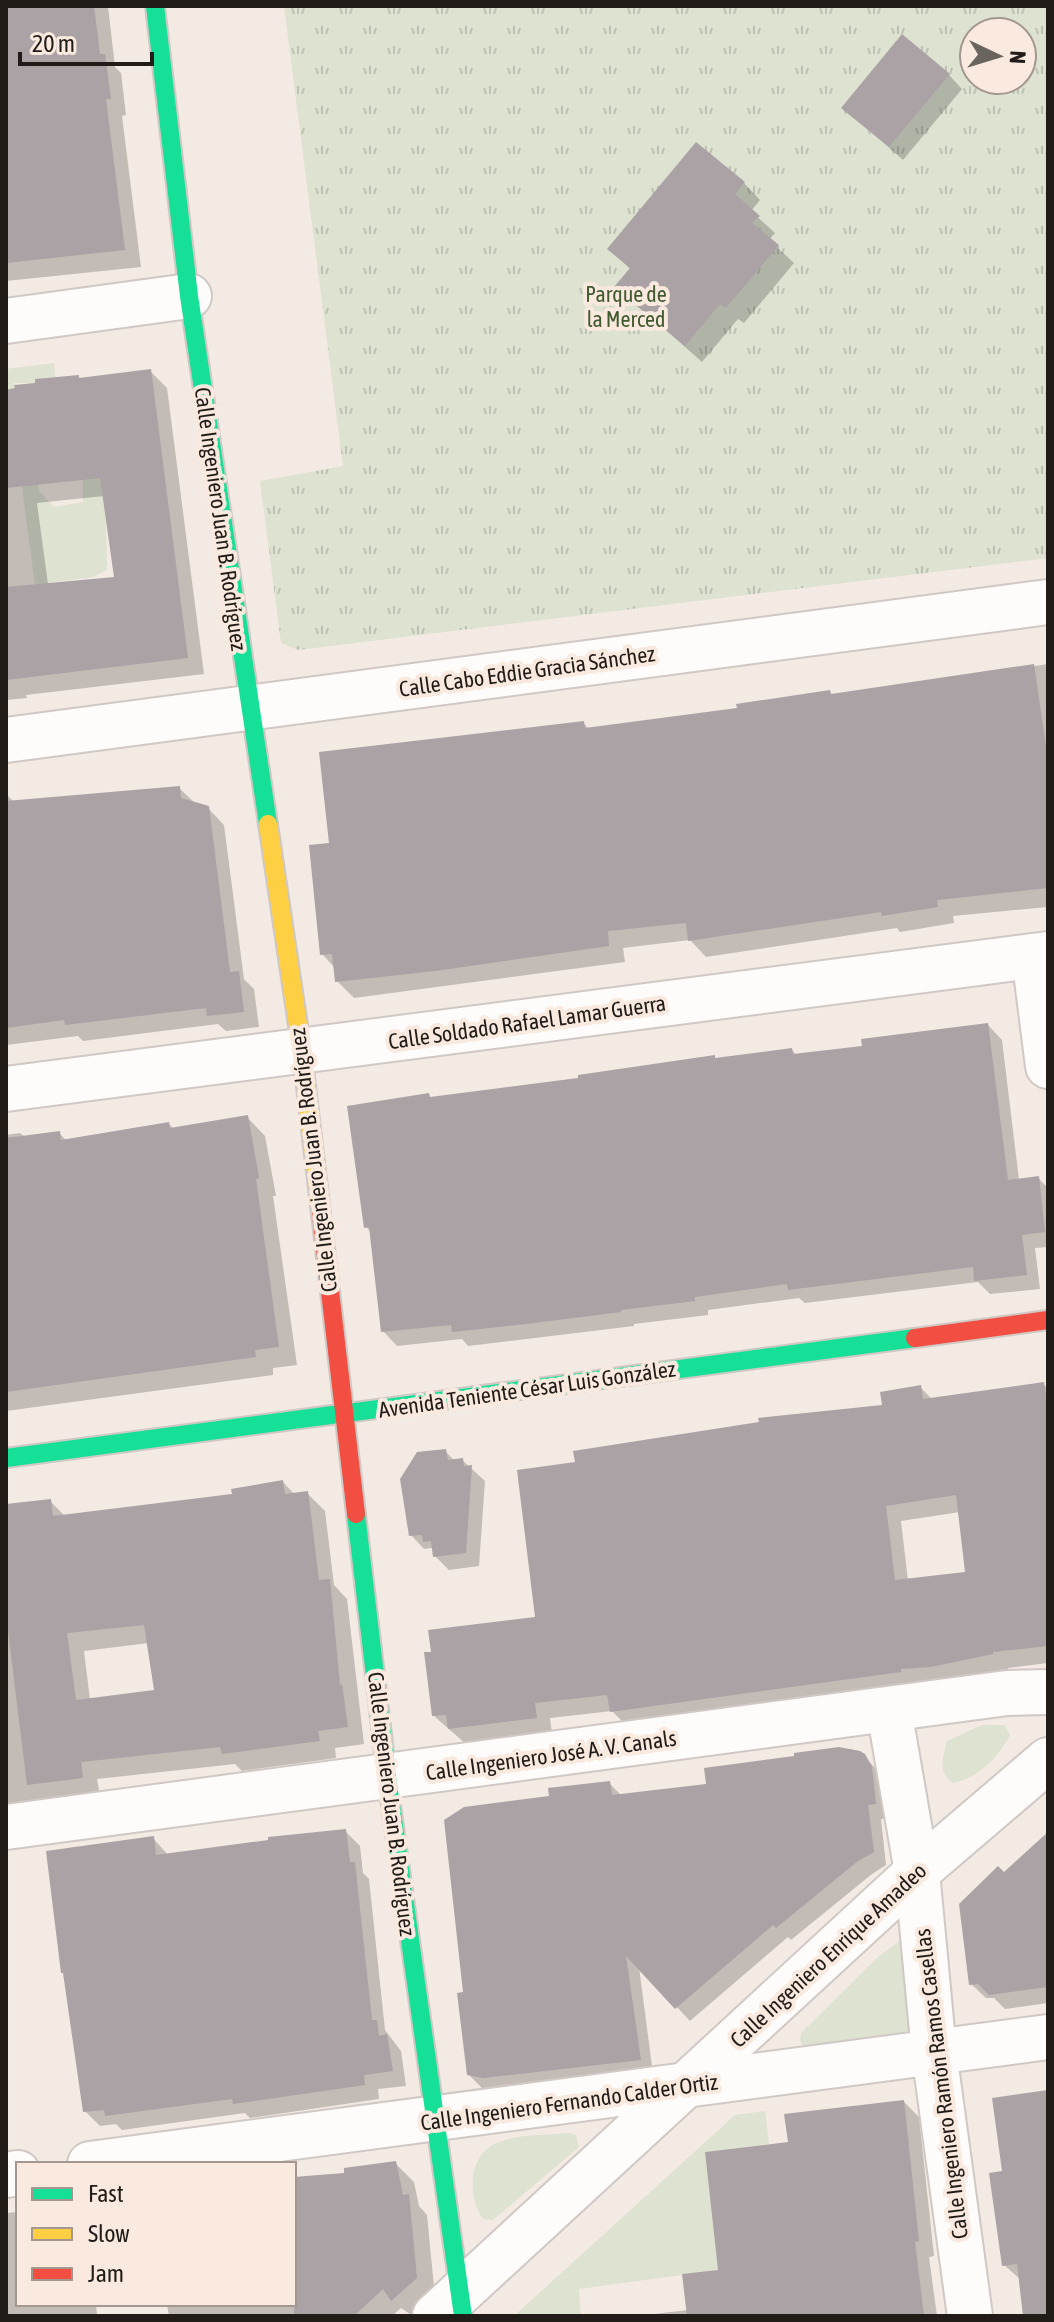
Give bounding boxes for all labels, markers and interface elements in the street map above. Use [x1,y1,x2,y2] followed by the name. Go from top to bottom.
[20,16,152,66] scale bar
[958,16,1038,96] north arrow
[32,30,75,57] text: 20 m
[1005,50,1031,65] text: N
[585,281,667,332] park label: Parque de la Merced
[190,386,252,652] street label: Calle Ingeniero Juan B. Rodríguez
[397,640,657,702] street label: Calle Cabo Eddie Gracia Sánchez
[387,990,667,1054] street label: Calle Soldado Rafael Lamar Guerra
[284,1026,342,1293] street label: Calle Ingeniero Juan B. Rodríguez
[377,1355,677,1423] street label: Avenida Teniente César Luis González
[363,1671,421,1938] street label: Calle Ingeniero Juan B. Rodríguez
[424,1725,678,1785] street label: Calle Ingeniero José A. V. Canals
[725,1857,931,2053] street label: Calle Ingeniero Enrique Amadeo
[909,1927,973,2241] street label: Calle Ingeniero Ramón Ramos Casellas
[419,2068,719,2136] street label: Calle Ingeniero Fernando Calder Ortiz
[16,2162,296,2306] legend
[88,2180,124,2207] text: Fast
[88,2220,130,2247] text: Slow
[88,2260,124,2287] text: Jam

